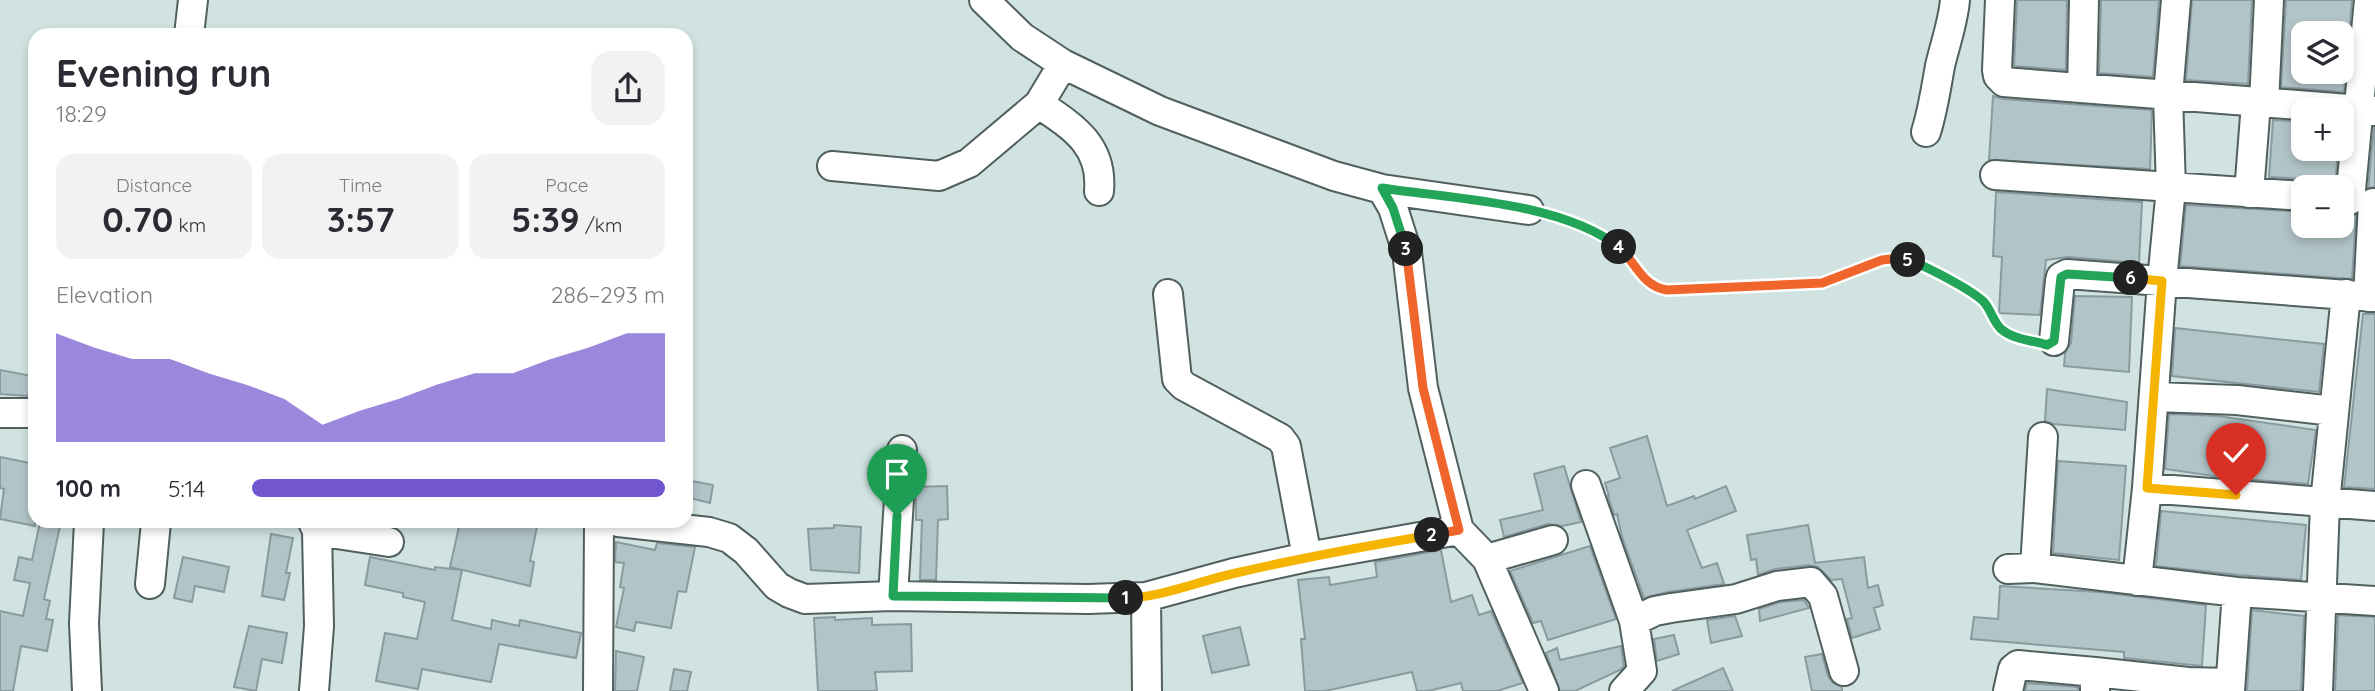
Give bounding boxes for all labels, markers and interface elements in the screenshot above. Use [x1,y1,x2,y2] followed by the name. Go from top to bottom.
[2291,21,2354,238] map controls
[2291,21,2354,84] button: layers
[56,49,271,97] text: Evening run
[591,51,665,125] button: share
[2291,98,2354,161] button: +
[56,99,107,128] text: 18:29
[116,173,192,197] text: Distance
[339,173,382,197] text: Time
[545,173,588,197] text: Pace
[2291,175,2354,238] button: −
[102,197,173,241] text: 0.70
[327,197,394,241] text: 3:57
[511,197,580,241] text: 5:39
[173,213,206,237] text: km
[580,213,622,237] text: /km
[1602,230,1636,264] pin: 4
[1388,232,1424,266] pin: 3
[1613,234,1624,258] text: 4
[1400,236,1411,260] text: 3
[1890,243,1926,278] pin: 5
[1902,247,1913,271] text: 5
[2114,260,2148,296] pin: 6
[2125,265,2136,289] text: 6
[56,280,153,309] text: Elevation
[551,280,665,309] text: 286–293 m
[2206,423,2266,495] pin
[2217,434,2255,472] icon: check
[867,444,927,516] pin
[878,455,916,493] icon: arrive
[56,474,121,503] text: 100 m
[168,474,205,503] text: 5:14
[1414,518,1450,552] pin: 2
[1426,522,1437,546] text: 2
[1108,580,1144,616] pin: 1
[1122,585,1129,609] text: 1

